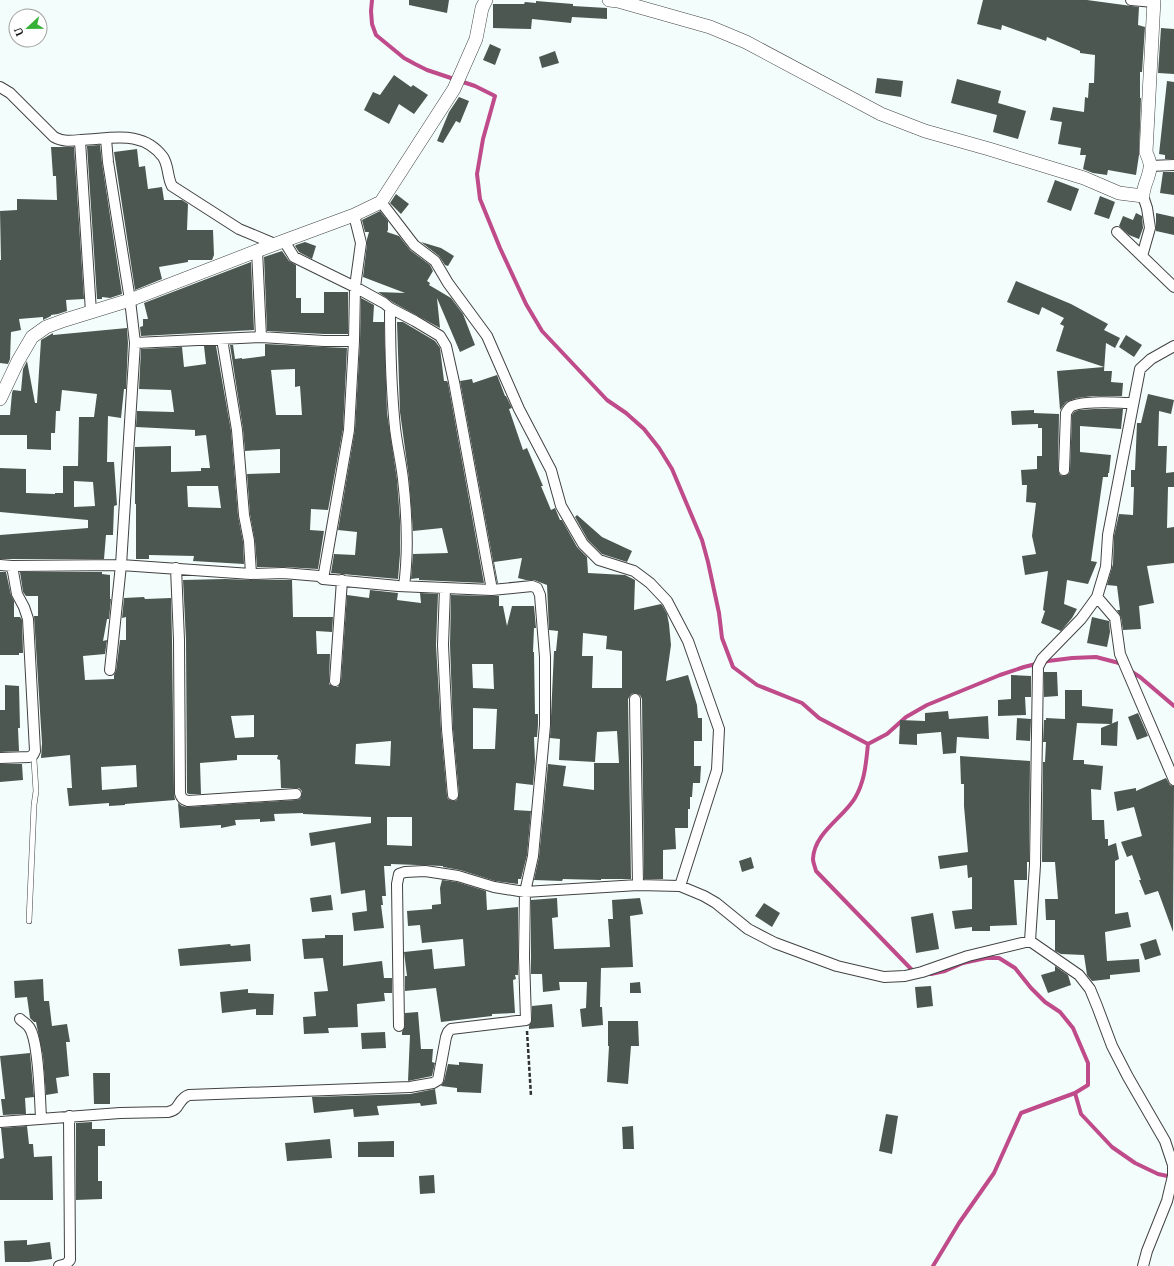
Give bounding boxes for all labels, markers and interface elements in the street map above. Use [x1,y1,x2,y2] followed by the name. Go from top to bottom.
[8,8,48,48] north arrow
[11,25,27,38] text: U

